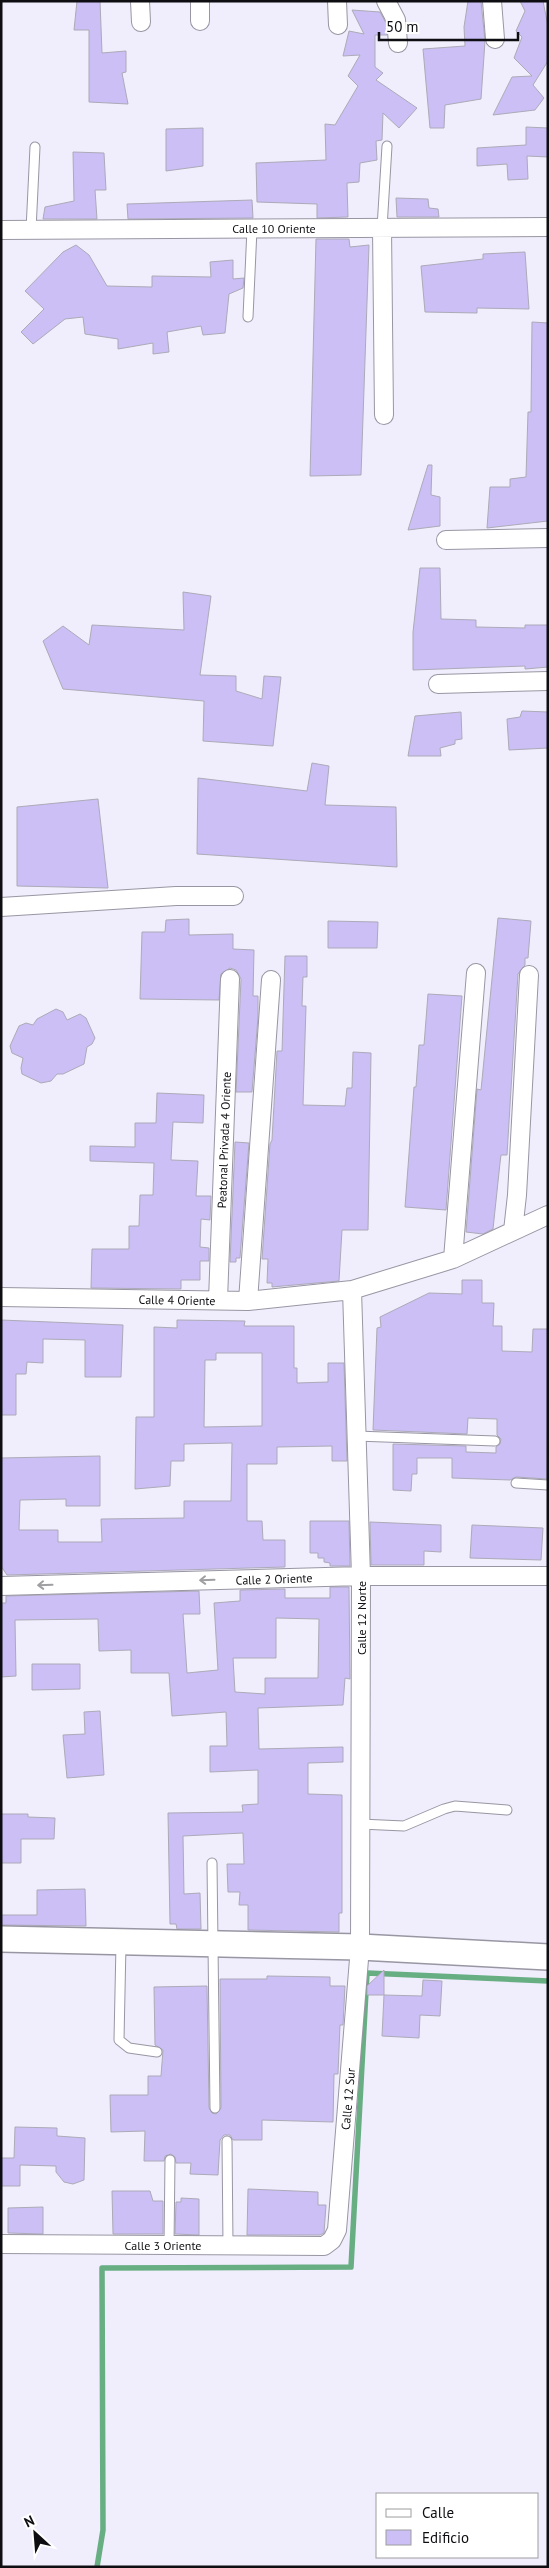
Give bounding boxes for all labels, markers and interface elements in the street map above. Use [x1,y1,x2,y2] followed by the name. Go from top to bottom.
[379,10,518,42] scale bar
[386,17,419,36] text: 50 m
[232,221,316,236] street label: Calle 10 Oriente
[214,1071,234,1209] street label: Peatonal Privada 4 Oriente
[138,1292,216,1308] street label: Calle 4 Oriente
[235,1570,313,1588] street label: Calle 2 Oriente
[199,1576,215,1585] one-way arrow
[37,1580,53,1589] one-way arrow
[354,1581,369,1655] street label: Calle 12 Norte
[338,2067,358,2131] street label: Calle 12 Sur
[125,2238,201,2253] street label: Calle 3 Oriente
[376,2493,539,2558] legend
[422,2503,454,2522] text: Calle
[10,2508,60,2558] north arrow
[21,2511,37,2531] text: N
[422,2528,469,2547] text: Edificio

